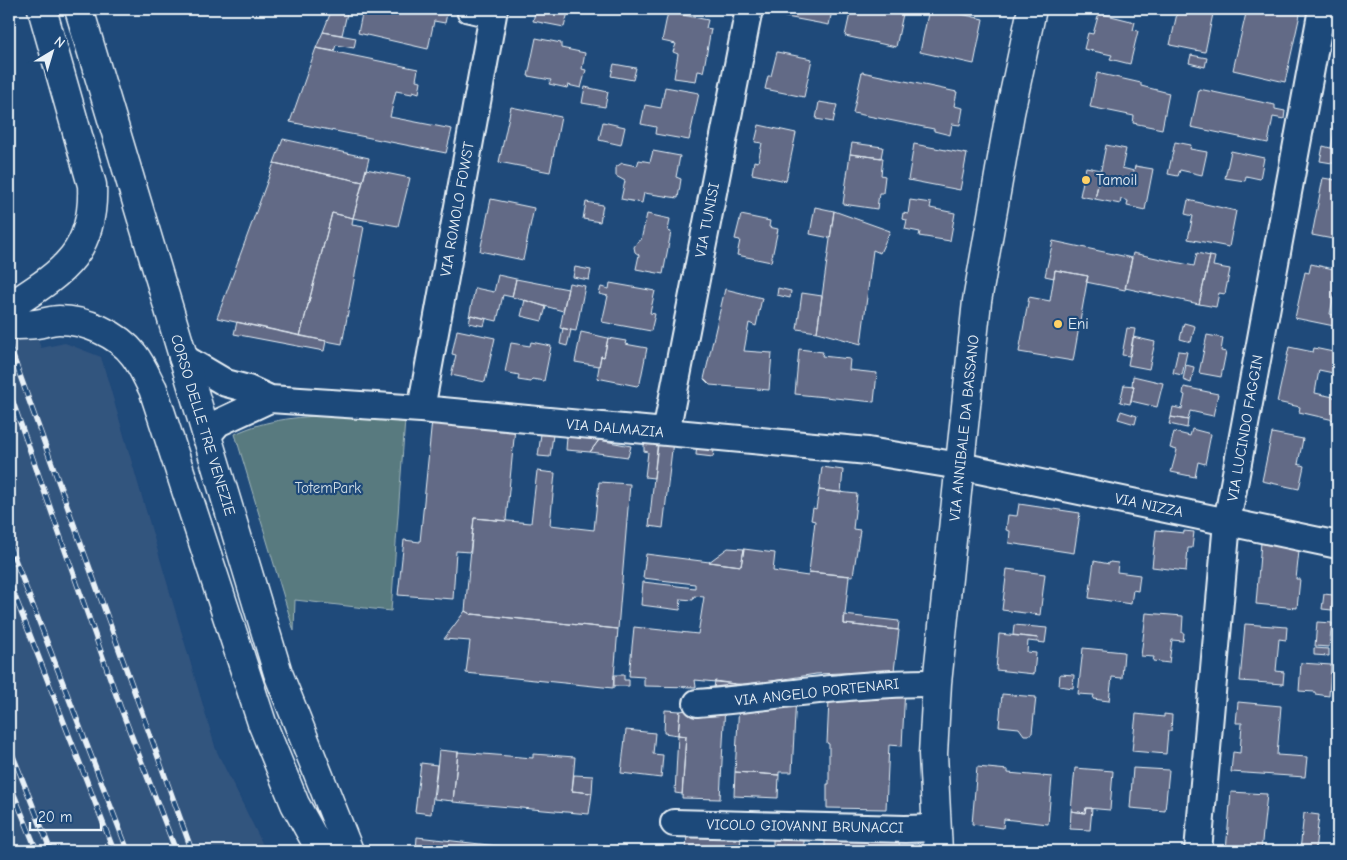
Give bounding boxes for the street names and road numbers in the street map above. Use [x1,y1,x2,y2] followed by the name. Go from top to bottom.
[436,140,478,278] street label: VIA ROMOLO FOWST
[691,181,723,259] street label: VIA TUNISI
[167,332,239,518] street label: CORSO DELLE TRE VENEZIE
[945,334,983,522] street label: VIA ANNIBALE DA BASSANO
[1223,353,1267,503] street label: VIA LUCINDO FAGGIN
[565,415,665,441] street label: VIA DALMAZIA
[1113,489,1185,521] street label: VIA NIZZA
[734,674,900,710] street label: VIA ANGELO PORTENARI
[706,815,904,837] street label: VICOLO GIOVANNI BRUNACCI

